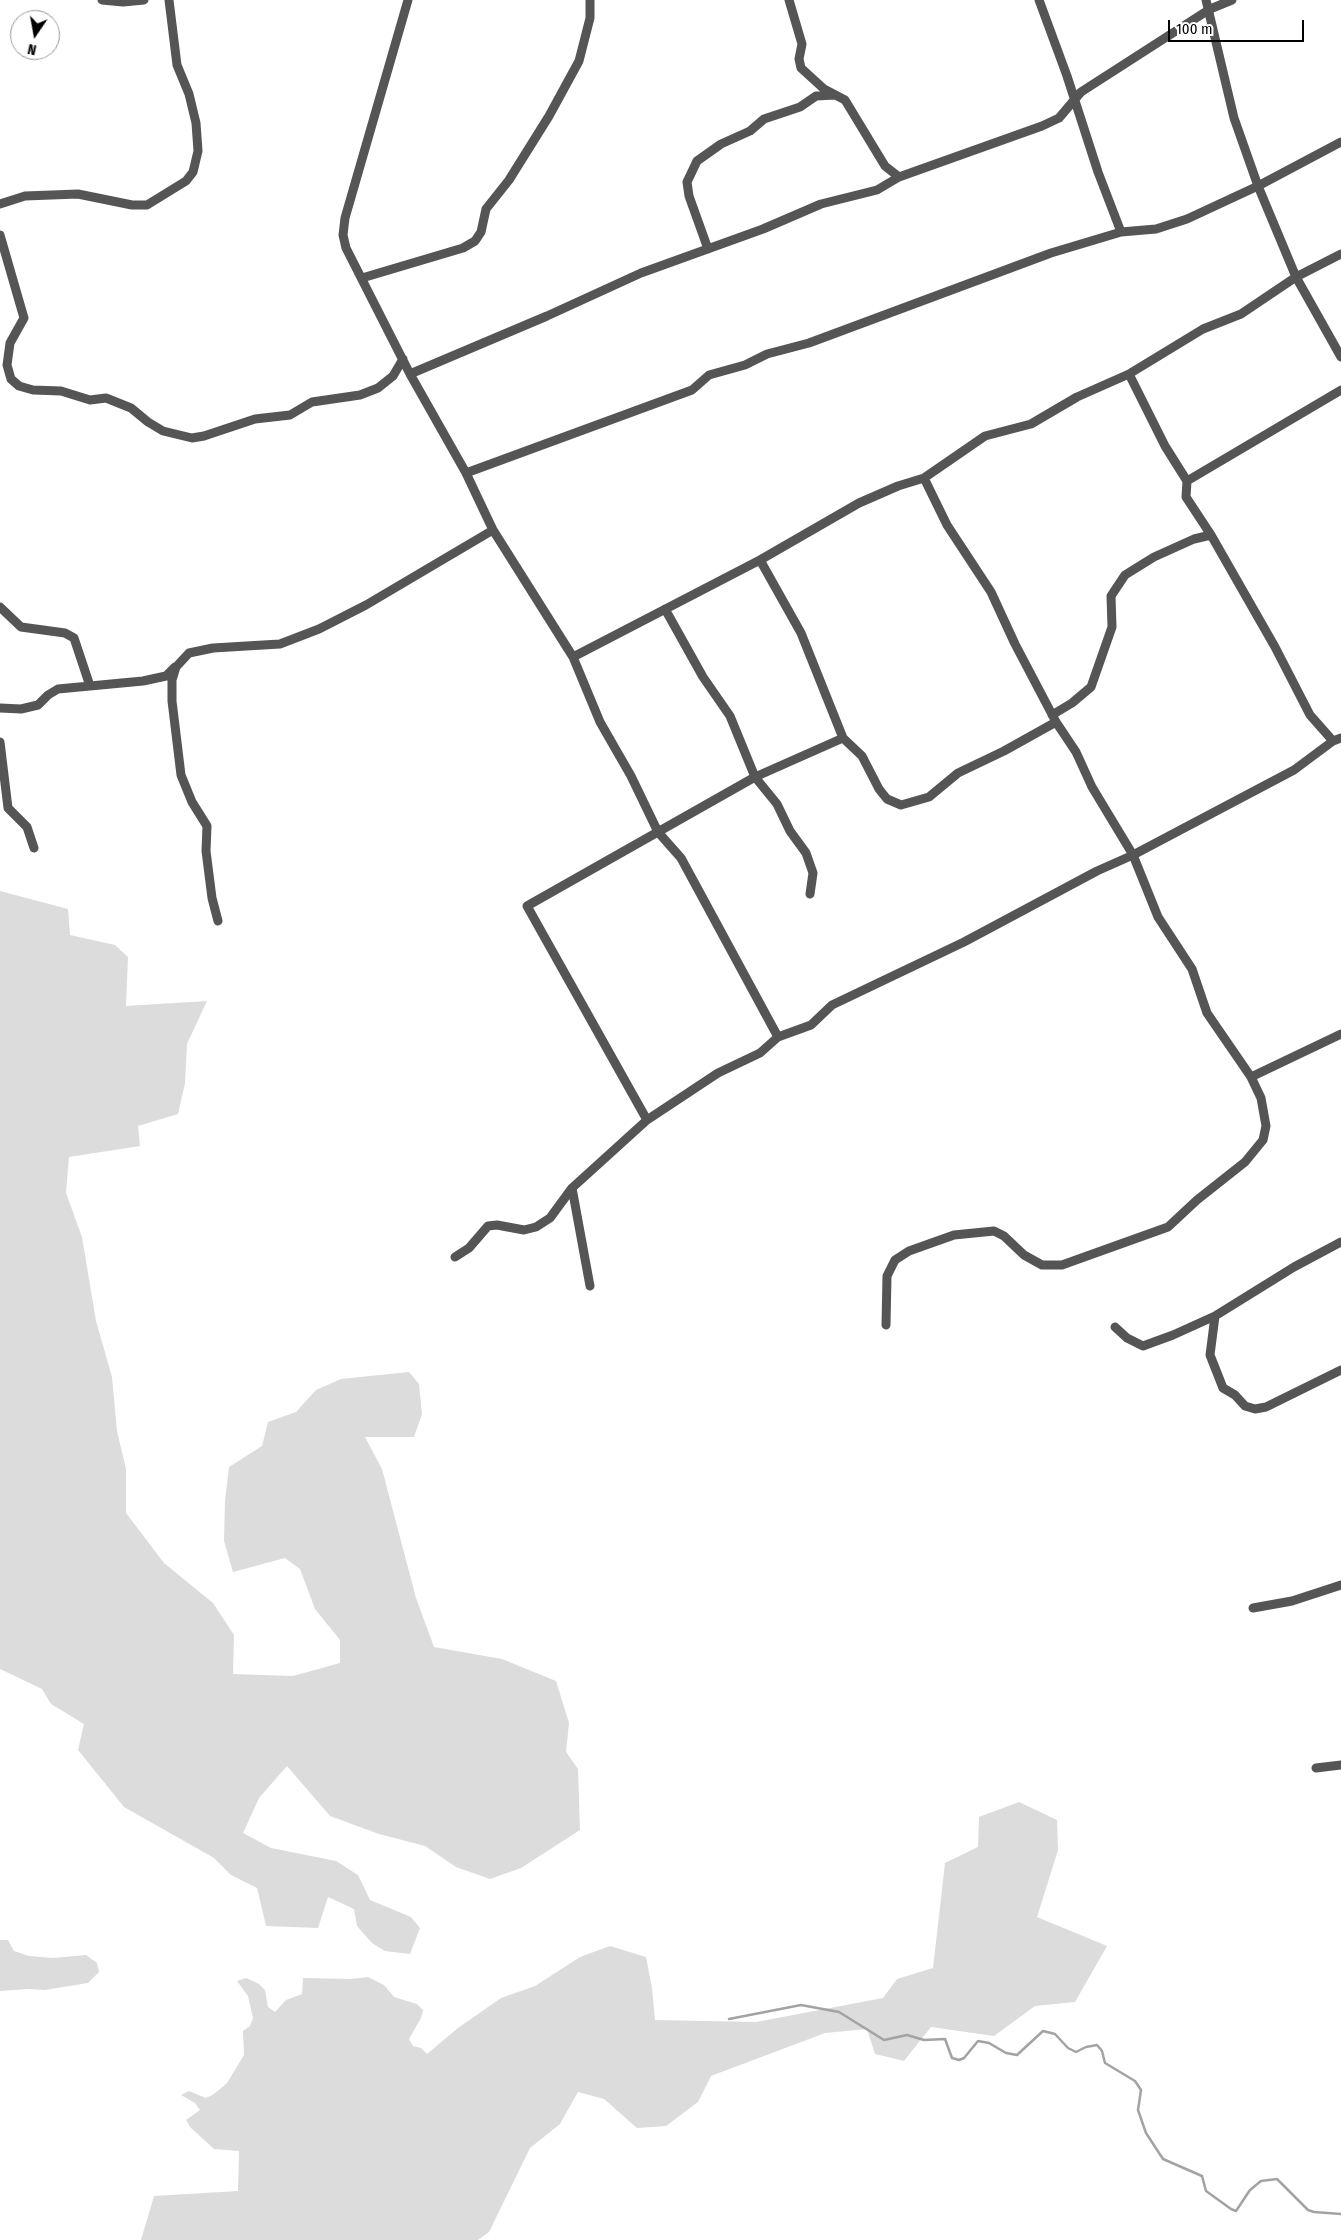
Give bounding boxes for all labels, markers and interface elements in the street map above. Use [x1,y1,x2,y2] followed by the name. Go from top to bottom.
[10,10,60,60] north arrow
[1171,10,1307,42] scale bar
[1176,20,1213,38] text: 100 m
[26,40,38,58] text: N

